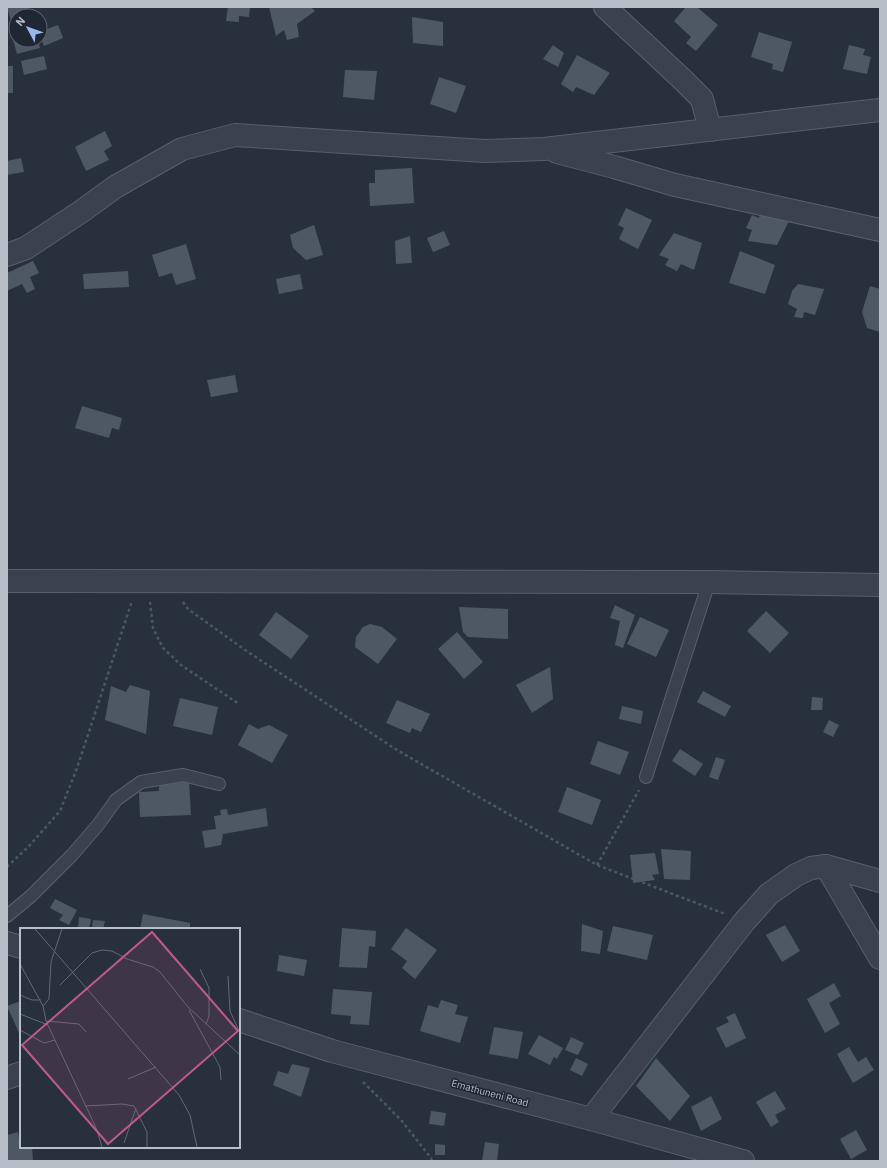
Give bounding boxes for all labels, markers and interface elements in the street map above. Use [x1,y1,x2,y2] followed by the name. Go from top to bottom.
[8,8,48,48] north arrow
[13,14,28,29] text: N
[20,928,240,1148] inset map
[450,1076,530,1110] street label: Emathuneni Road

